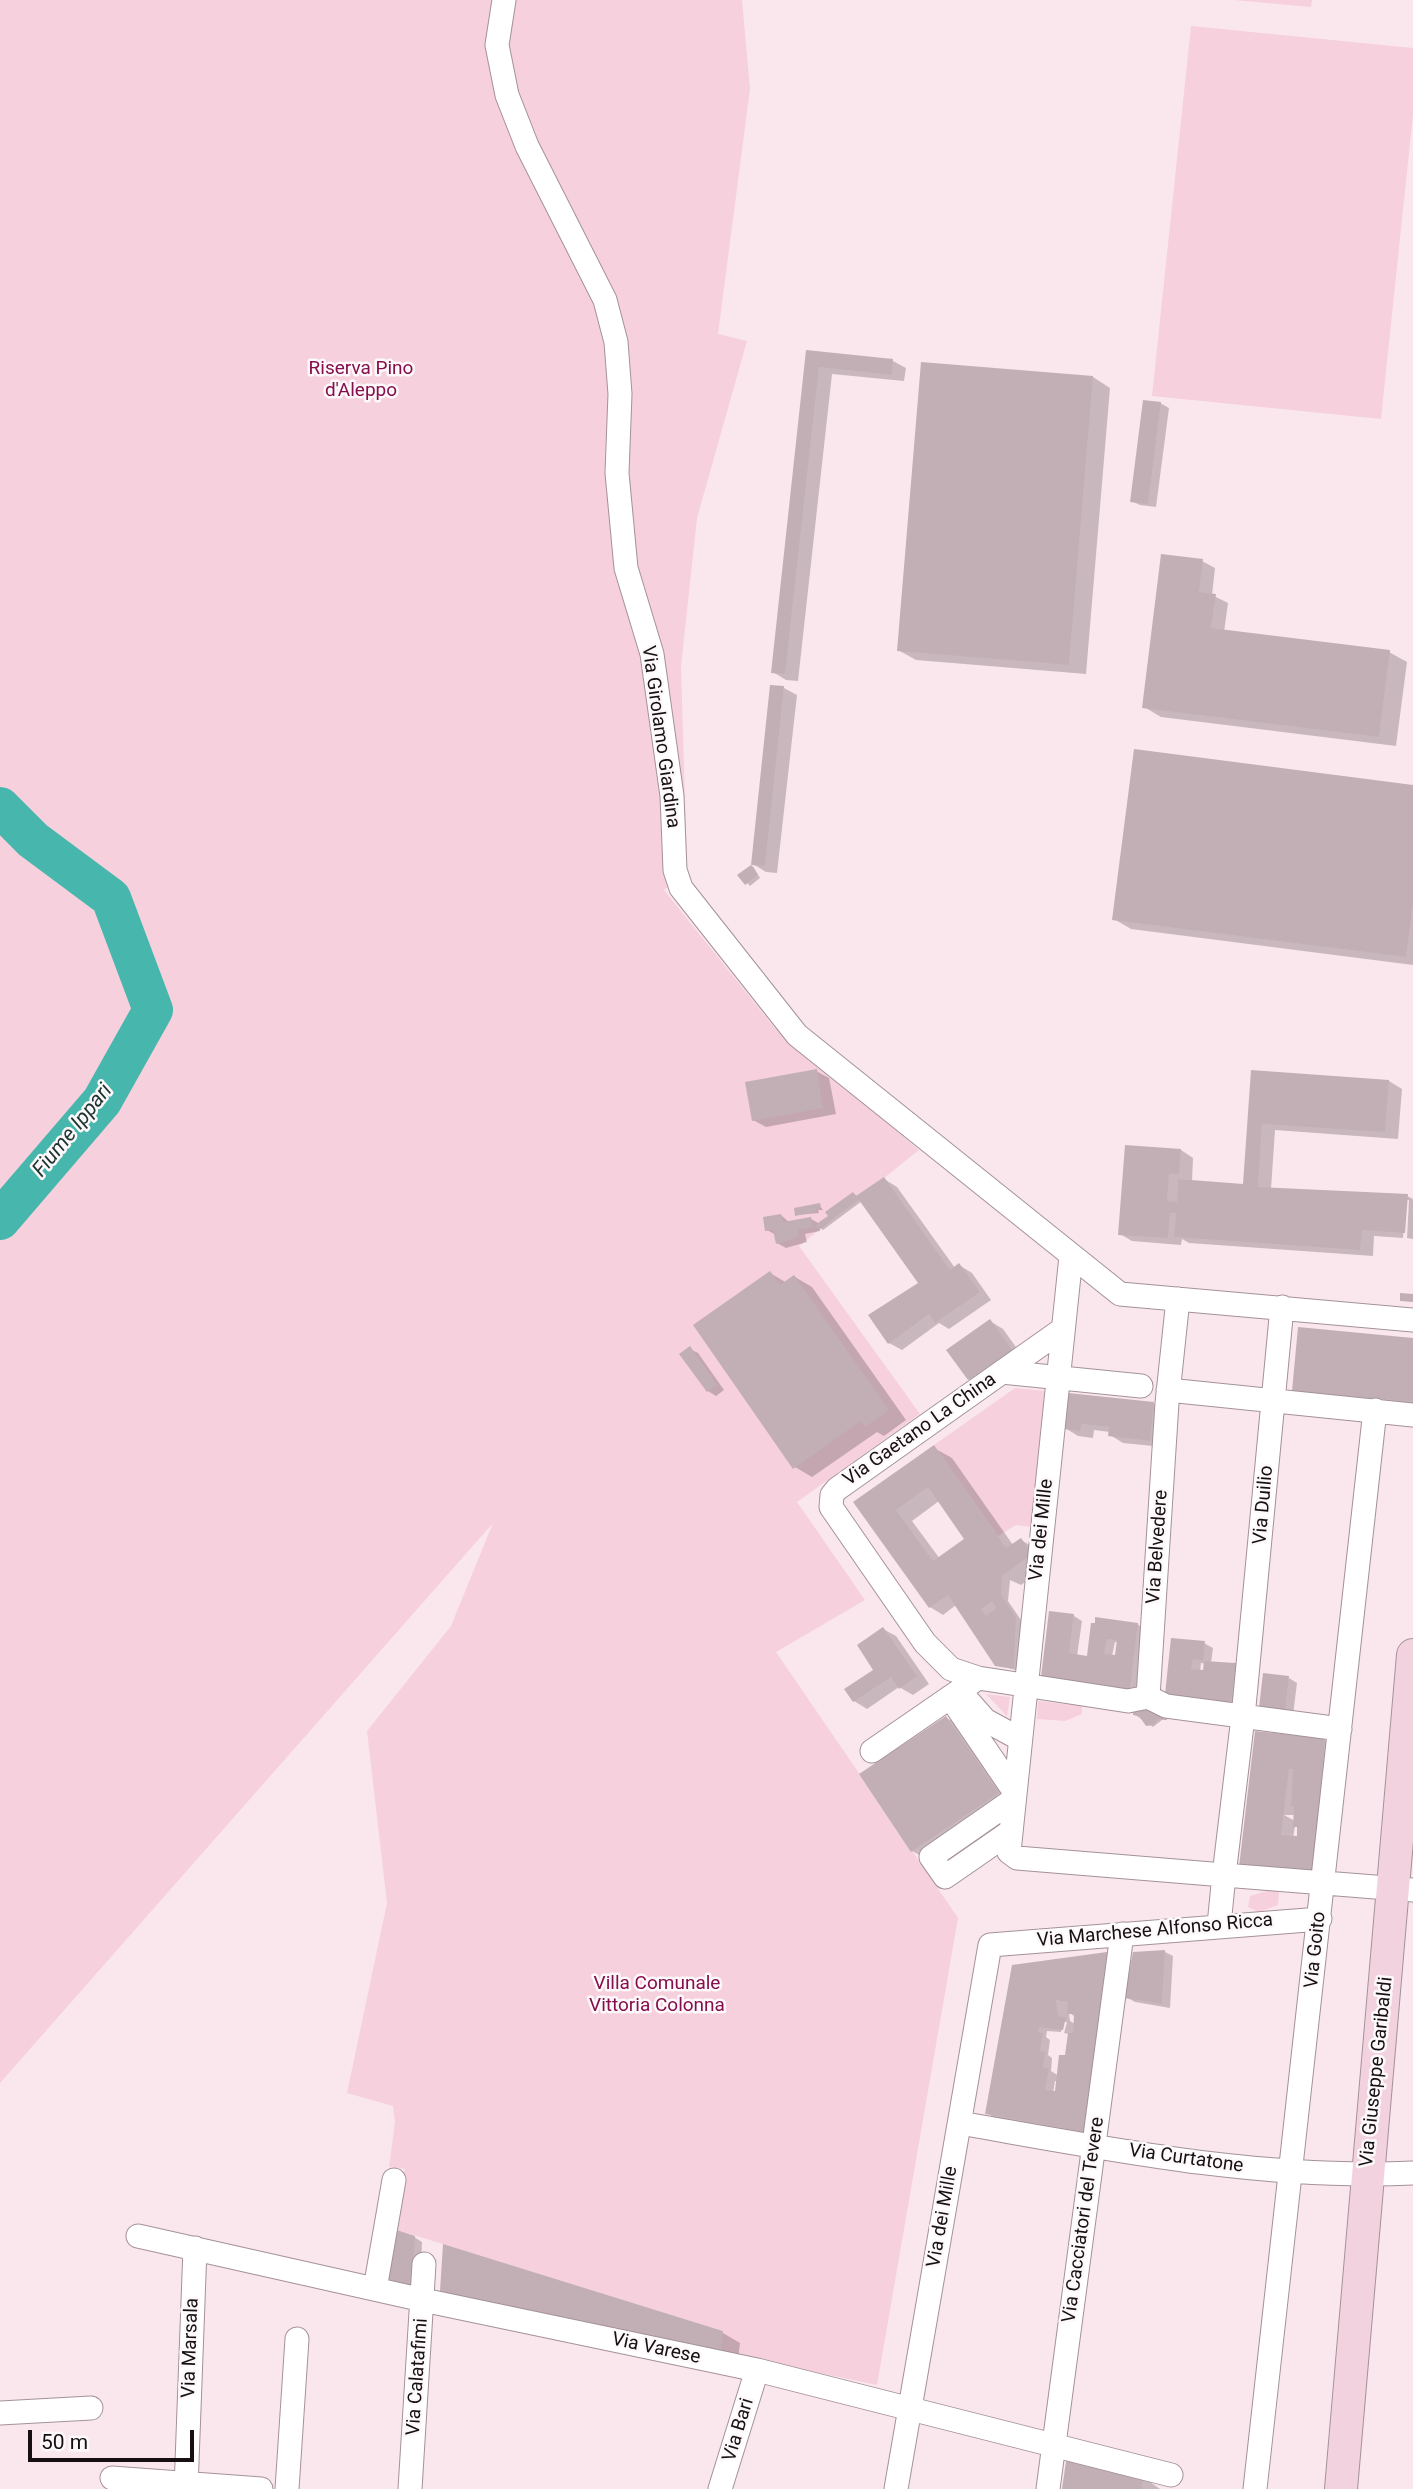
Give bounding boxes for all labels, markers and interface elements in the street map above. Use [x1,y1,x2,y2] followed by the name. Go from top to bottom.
[309,358,413,402] park label: Riserva Pino d'Aleppo
[636,644,684,830] street label: Via Girolamo Giardina
[28,1079,118,1183] water label: Fiume Ippari
[839,1369,1001,1491] street label: Via Gaetano La China
[1249,1464,1279,1546] street label: Via Duilio
[1025,1478,1059,1582] street label: Via dei Mille
[1143,1489,1173,1605] street label: Via Belvedere
[1036,1909,1274,1953] street label: Via Marchese Alfonso Ricca
[1301,1911,1331,1989] street label: Via Goito
[589,1973,725,2017] park label: Villa Comunale Vittoria Colonna
[1356,1976,1398,2168] street label: Via Giuseppe Garibaldi
[1058,2115,1110,2325] street label: Via Cacciatori del Tevere
[1127,2140,1245,2178] street label: Via Curtatone
[923,2165,963,2269] street label: Via dei Mille
[178,2298,204,2398] street label: Via Marsala
[403,2317,433,2437] street label: Via Calatafimi
[610,2328,702,2370] street label: Via Varese
[719,2396,759,2464] street label: Via Bari
[32,2416,198,2460] scale bar
[41,2430,88,2454] text: 50 m

